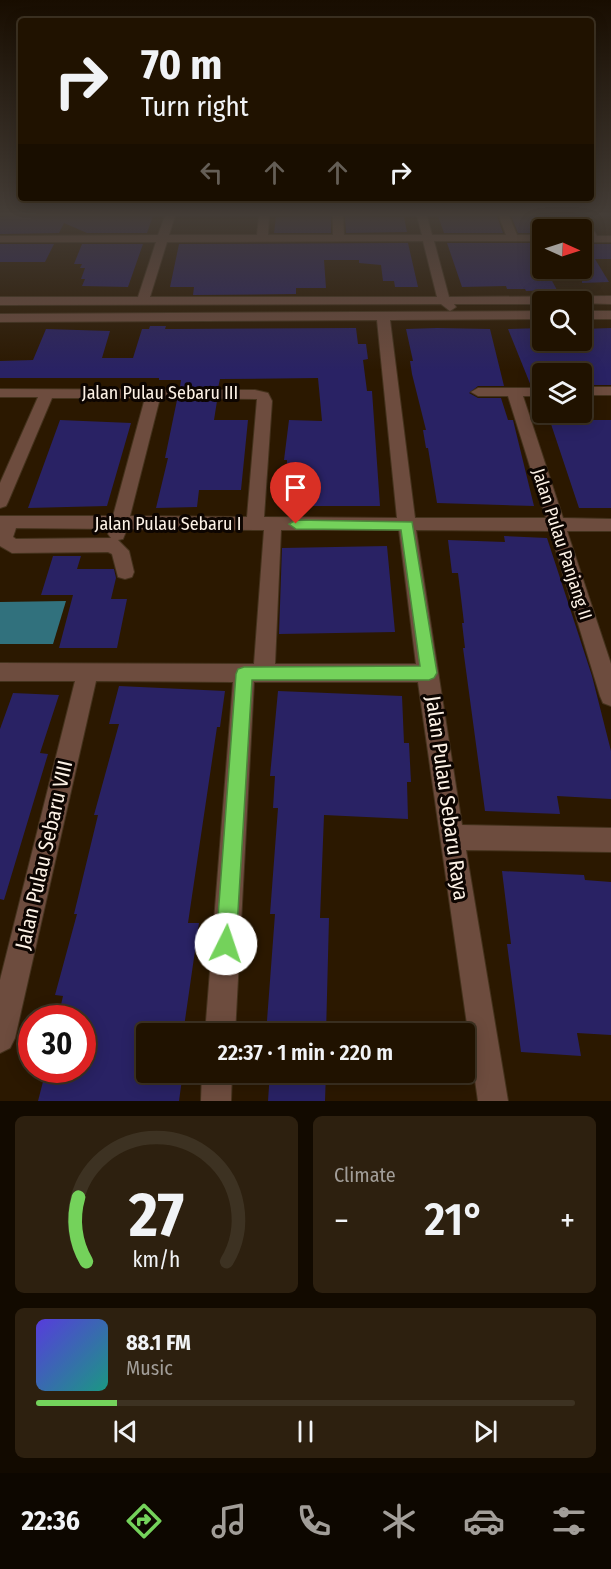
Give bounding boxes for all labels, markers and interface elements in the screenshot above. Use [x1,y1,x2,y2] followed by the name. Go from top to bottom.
[141,40,222,90] text: 70 m
[42,42,120,120] icon: right
[141,91,249,123] text: Turn right
[195,156,228,189] icon: left
[258,156,291,189] icon: ahead
[321,156,354,189] icon: ahead
[384,156,417,189] icon: right
[532,219,592,279] north arrow
[532,219,592,423] map controls
[532,291,592,351] button: search
[532,363,592,423] button: layers
[82,382,238,404] street label: Jalan Pulau Sebaru III
[270,462,321,524] pin
[527,465,597,623] street label: Jalan Pulau Panjang II
[279,471,312,504] icon: arrive
[95,513,241,535] street label: Jalan Pulau Sebaru I
[420,694,474,902] street label: Jalan Pulau Sebaru Raya
[10,758,78,952] street label: Jalan Pulau Sebaru VIII
[194,912,258,976] position arrow
[18,1005,96,1083] speed limit sign: 30
[218,1039,393,1066] text: 22:37 · 1 min · 220 m
[334,1163,396,1187] text: Climate
[128,1178,184,1253] text: 27
[425,1193,484,1247] text: 21°
[334,1201,349,1241] text: −
[560,1201,575,1241] text: +
[133,1247,180,1273] text: km/h
[126,1329,191,1356] text: 88.1 FM
[126,1356,173,1380] text: Music
[109,1415,142,1448] icon: previous
[289,1415,322,1448] icon: pause
[469,1415,502,1448] icon: next
[123,1500,165,1542] icon: directions
[208,1500,250,1542] icon: music
[293,1500,335,1542] icon: phone
[378,1500,420,1542] icon: climate
[463,1500,505,1542] icon: car
[548,1500,590,1542] icon: filters
[21,1505,80,1537] text: 22:36

